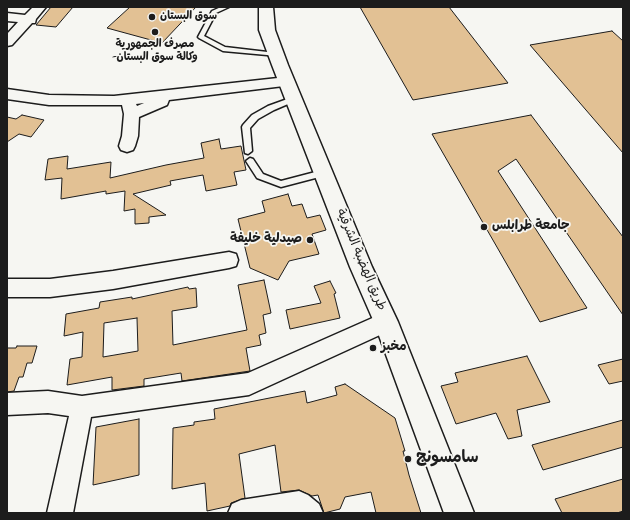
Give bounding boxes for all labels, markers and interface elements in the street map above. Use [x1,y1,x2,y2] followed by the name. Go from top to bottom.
[160,10,217,24] place label: سوق البستان
[147,12,157,22] marker: سوق البستان
[150,27,160,37] marker: مصرف الجمهورية -وكالة سوق البستان
[112,38,198,64] place label: مصرف الجمهورية -وكالة سوق البستان
[332,207,388,313] street label: طريق الهضبة الشرقية
[492,219,570,235] place label: جامعة طرابلس
[479,222,489,232] marker: جامعة طرابلس
[230,232,302,248] place label: صيدلية خليفة
[305,235,315,245] marker: صيدلية خليفة
[381,340,407,356] place label: مخبز
[368,343,378,353] marker: مخبز
[416,449,478,469] place label: سامسونج
[403,454,413,464] marker: سامسونج

